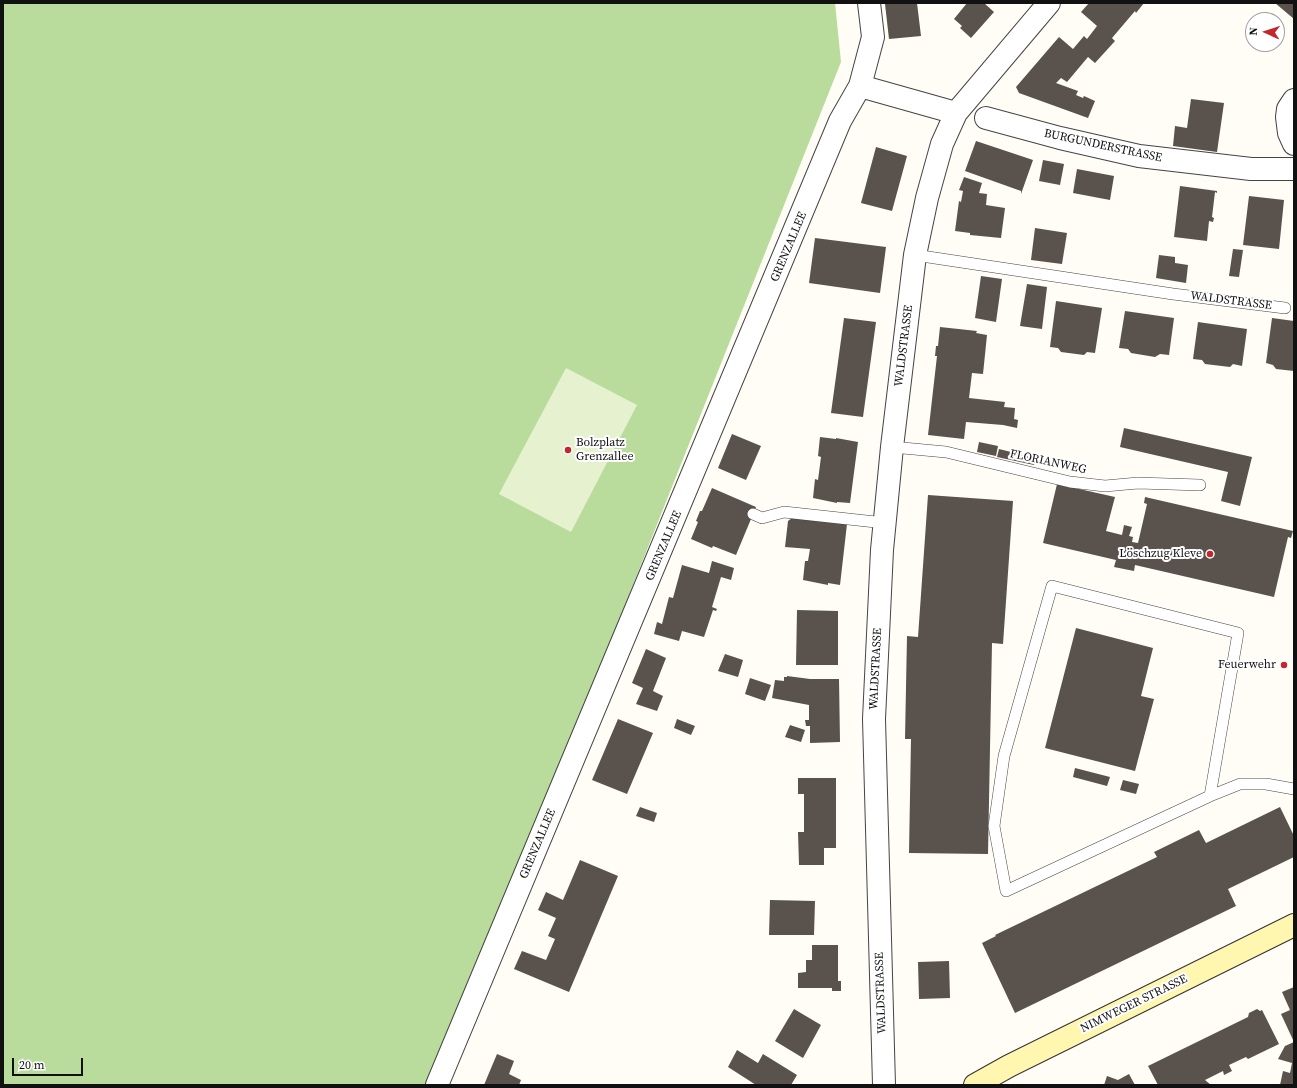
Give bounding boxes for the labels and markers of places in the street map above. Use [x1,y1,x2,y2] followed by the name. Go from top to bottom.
[576,436,634,464] place label: Bolzplatz Grenzallee
[563,445,573,455] marker: Bolzplatz Grenzallee
[1119,547,1202,561] place label: Löschzug Kleve
[1205,549,1215,559] marker: Löschzug Kleve
[1218,658,1276,672] place label: Feuerwehr
[1279,660,1289,670] marker: Feuerwehr

